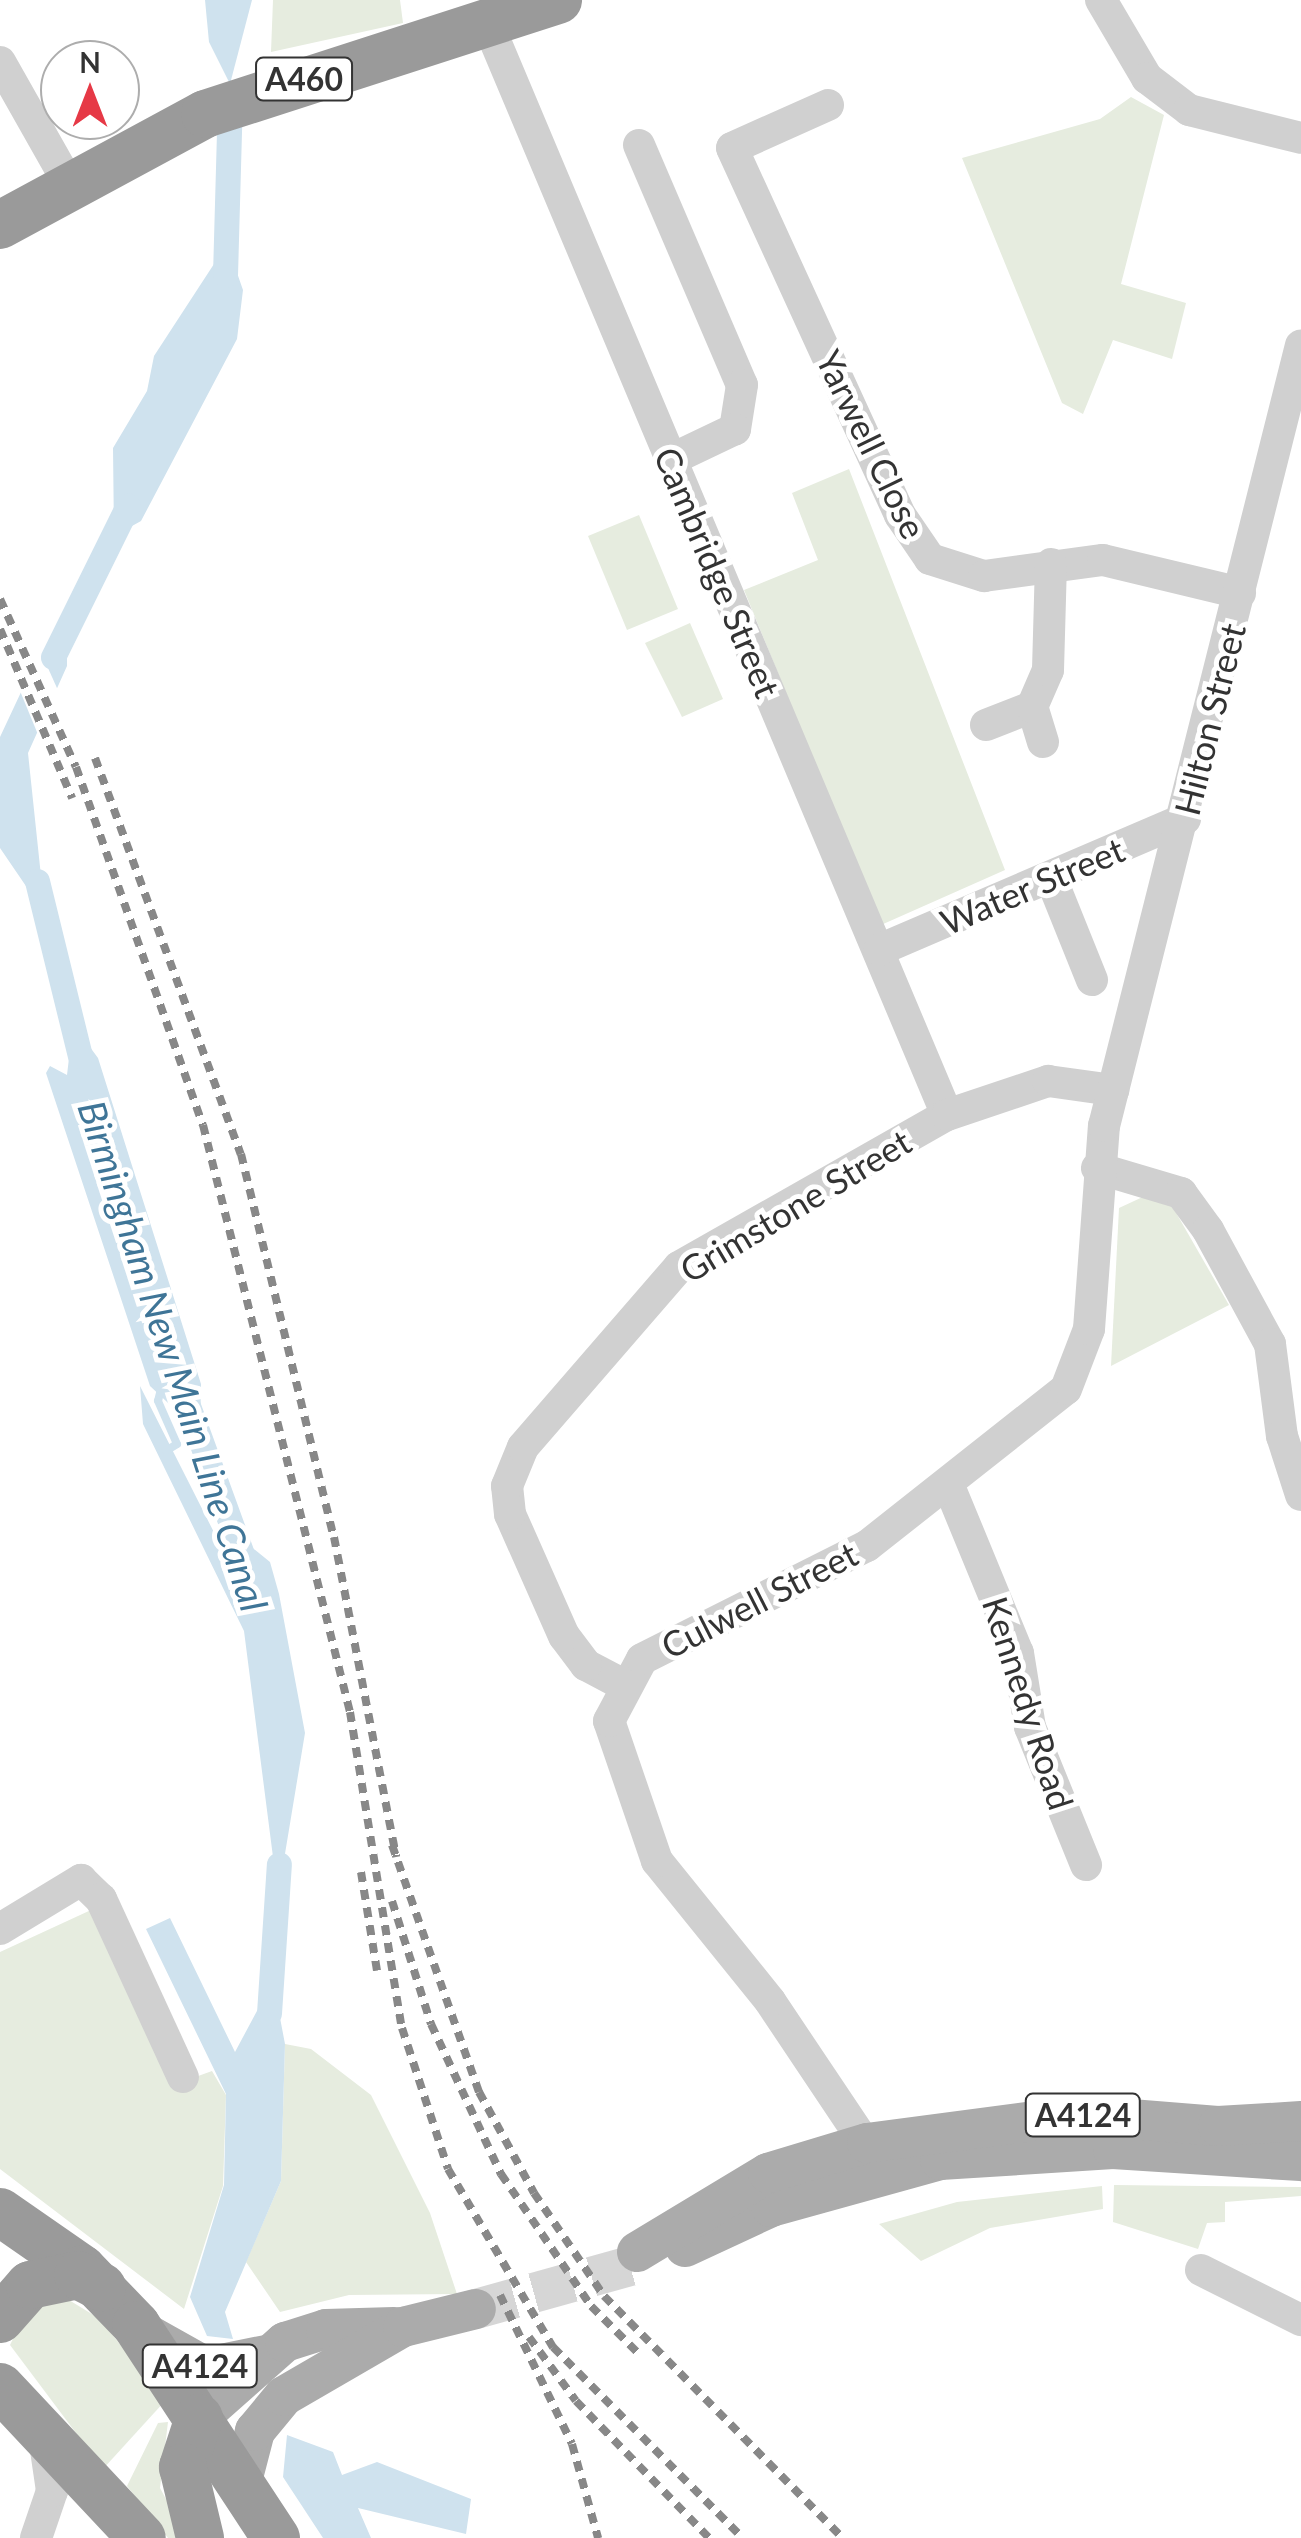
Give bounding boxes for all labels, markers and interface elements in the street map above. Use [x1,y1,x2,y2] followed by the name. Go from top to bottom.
[40,40,140,140] north arrow
[79,45,101,79] text: N
[254,52,354,106] road number: A460
[808,343,936,545] street label: Yarwell Close
[646,441,790,703] street label: Cambridge Street
[1165,619,1253,819] street label: Hilton Street
[933,827,1131,943] street label: Water Street
[69,1095,277,1617] water label: Birmingham New Main Line Canal
[672,1120,918,1290] street label: Grimstone Street
[654,1532,864,1666] street label: Culwell Street
[975,1591,1083,1815] street label: Kennedy Road
[1023,2088,1143,2142] road number: A4124
[140,2339,260,2393] road number: A4124

